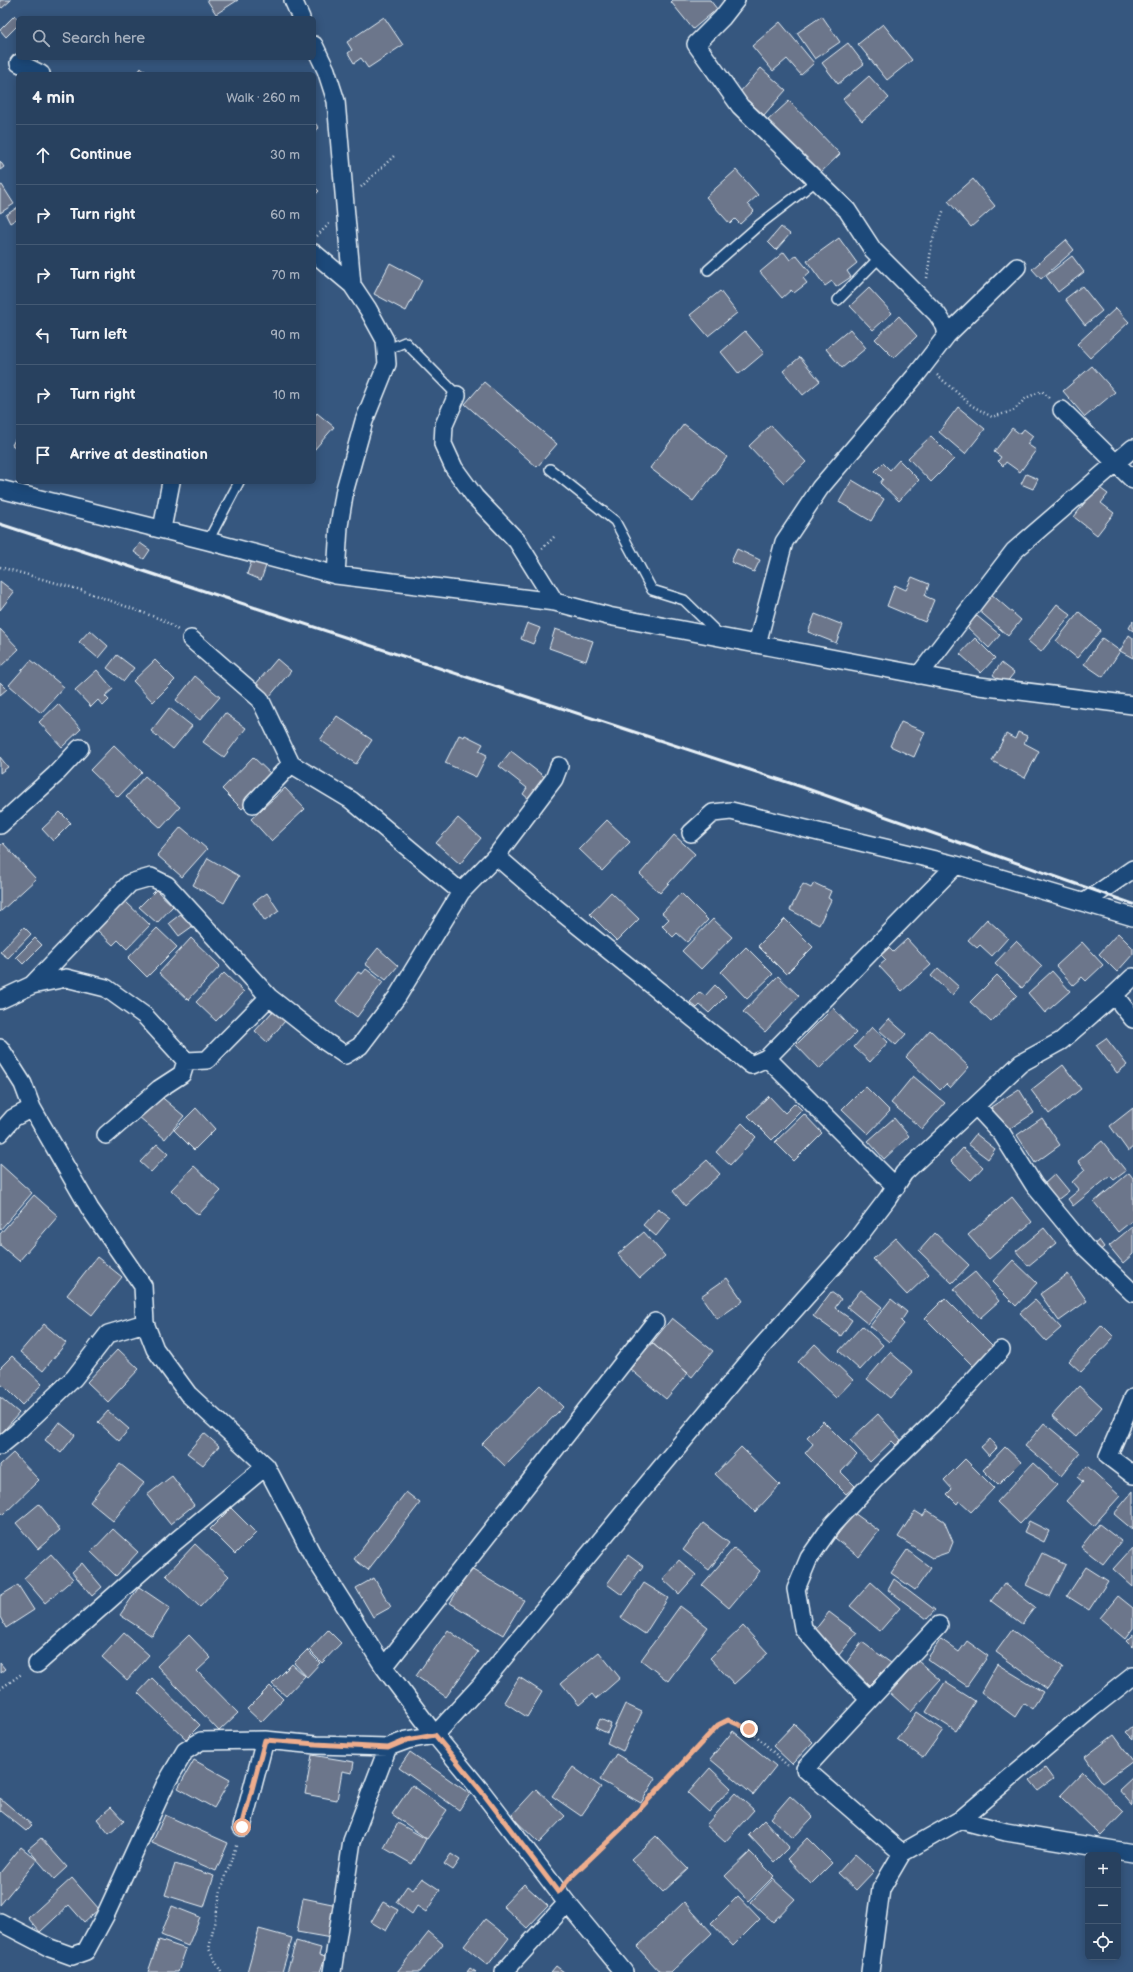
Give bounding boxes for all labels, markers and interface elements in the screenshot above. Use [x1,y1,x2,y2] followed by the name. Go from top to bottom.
[16,16,316,60] search box
[30,27,52,49] icon: search
[62,29,145,48] text: Search here
[32,88,75,108] text: 4 min
[226,90,300,106] text: Walk · 260 m
[32,144,54,166] icon: ahead
[70,145,132,164] text: Continue
[270,147,300,163] text: 30 m
[32,204,54,226] icon: right
[70,205,135,224] text: Turn right
[270,207,300,223] text: 60 m
[32,264,54,286] icon: right
[70,265,135,284] text: Turn right
[272,267,300,283] text: 70 m
[32,324,54,346] icon: left
[70,325,127,344] text: Turn left
[271,327,300,343] text: 90 m
[32,384,54,406] icon: right
[70,385,135,404] text: Turn right
[273,387,300,403] text: 10 m
[32,444,54,466] icon: arrive
[70,445,208,464] text: Arrive at destination
[740,1720,758,1738] route end
[233,1818,251,1836] route start
[1085,1852,1121,1960] map controls
[1085,1852,1121,1888] button: +
[1085,1888,1121,1924] button: −
[1085,1924,1121,1960] button: locate

